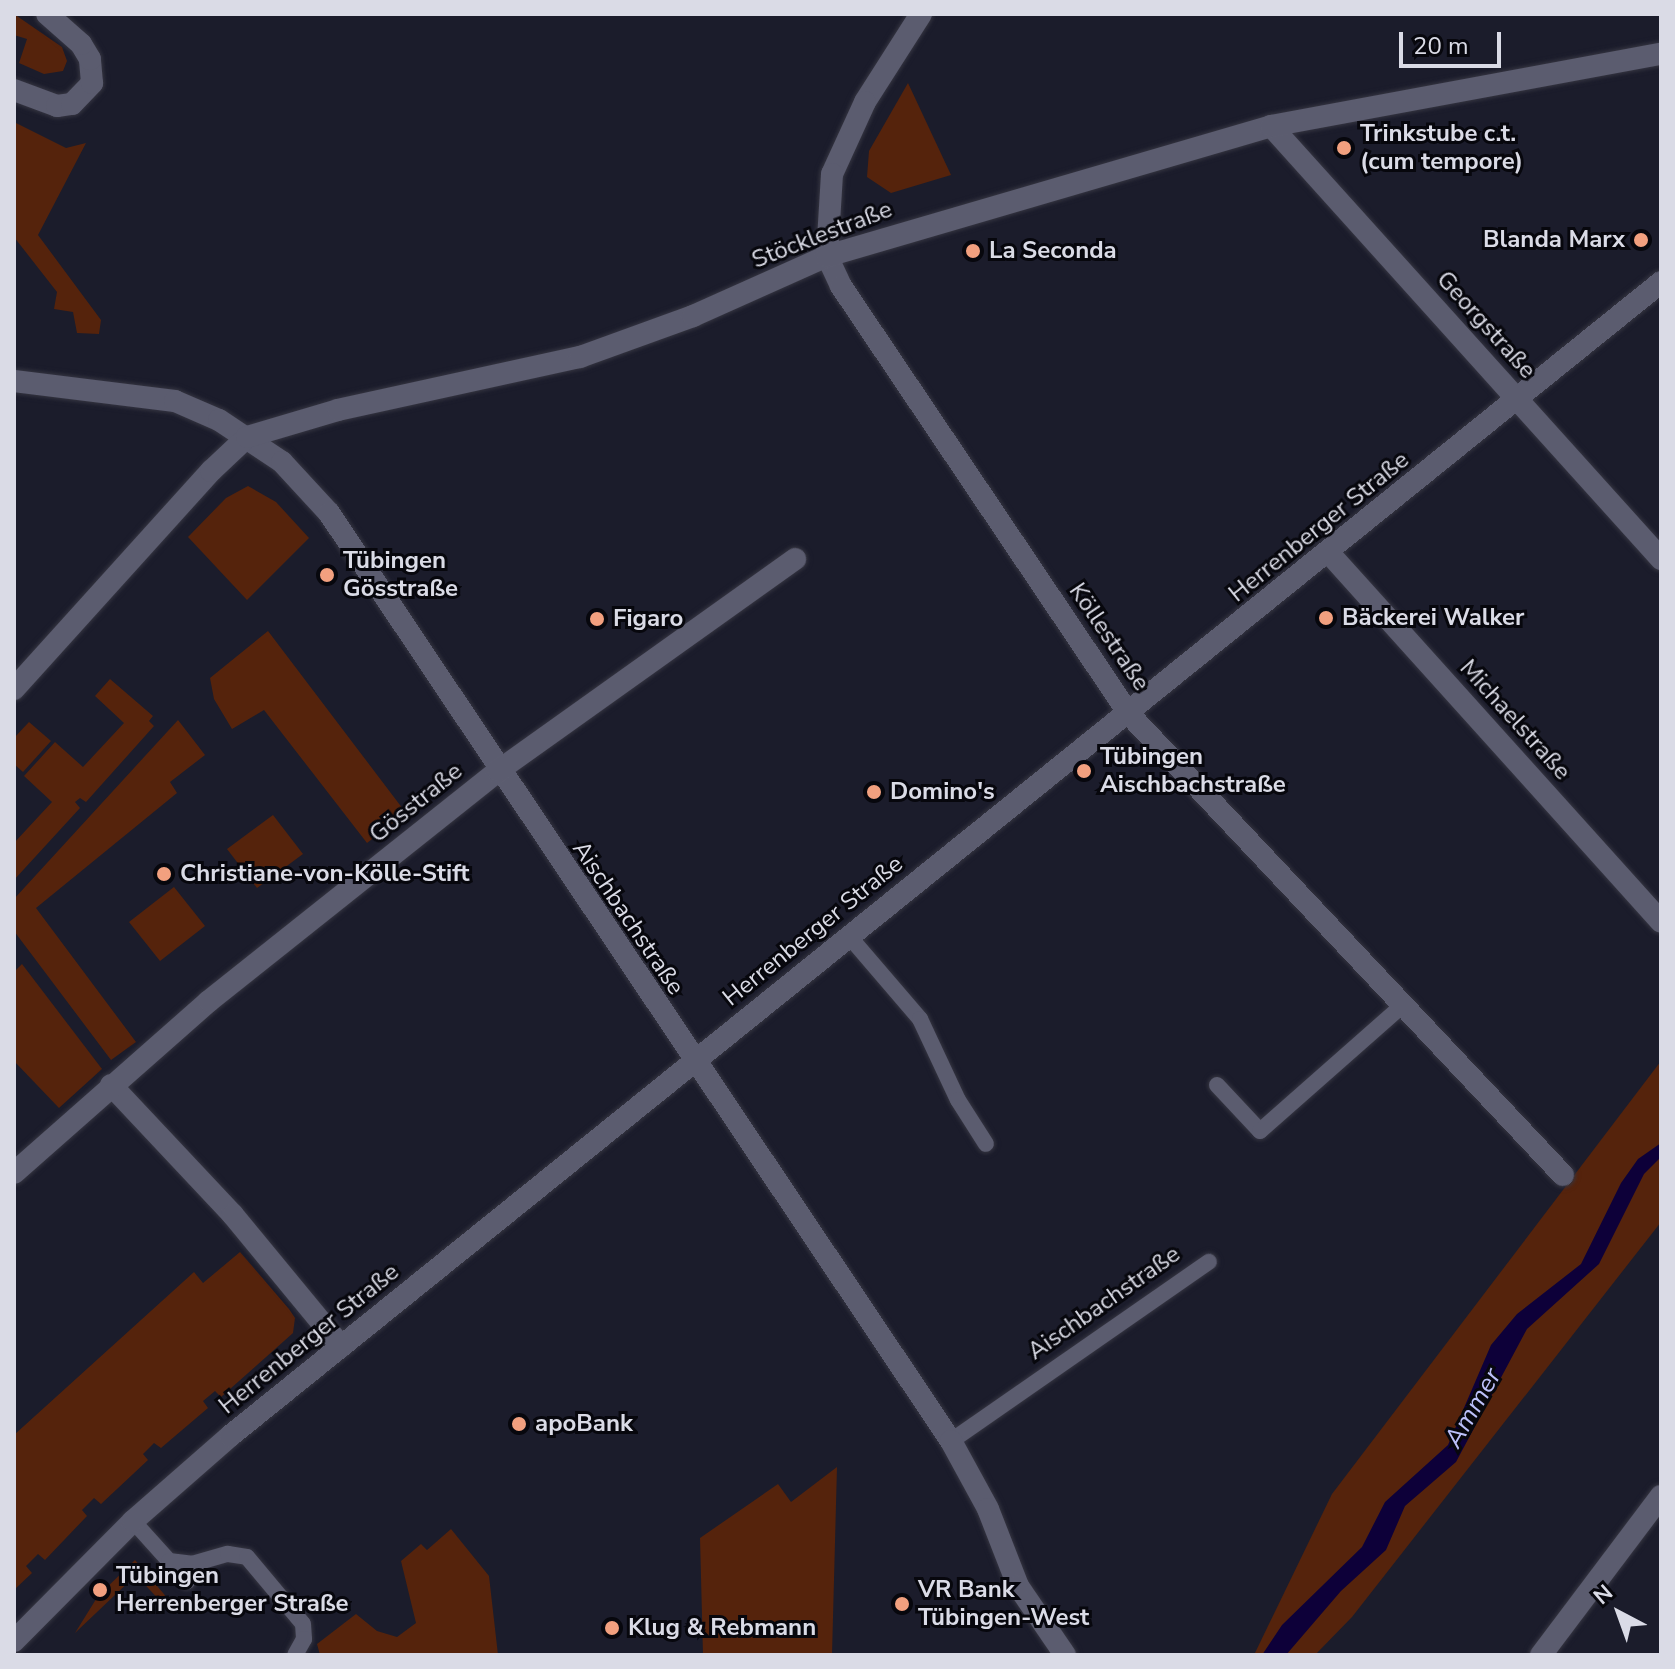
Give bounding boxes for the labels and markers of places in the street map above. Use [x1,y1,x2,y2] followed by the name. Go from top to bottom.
[1360,120,1523,176] place label: Trinkstube c.t. (cum tempore)
[1335,139,1353,157] marker: Trinkstube c.t. (cum tempore)
[1483,226,1625,254] place label: Blanda Marx
[1632,231,1650,249] marker: Blanda Marx
[989,237,1117,265] place label: La Seconda
[964,242,982,260] marker: La Seconda
[343,547,458,603] place label: Tübingen Gösstraße
[318,566,336,584] marker: Tübingen Gösstraße
[1342,604,1525,632] place label: Bäckerei Walker
[613,605,683,633] place label: Figaro
[1317,609,1335,627] marker: Bäckerei Walker
[588,610,606,628] marker: Figaro
[1100,743,1286,799] place label: Tübingen Aischbachstraße
[1075,762,1093,780] marker: Tübingen Aischbachstraße
[890,778,995,806] place label: Domino's
[865,783,883,801] marker: Domino's
[180,860,469,888] place label: Christiane-von-Kölle-Stift
[155,865,173,883] marker: Christiane-von-Kölle-Stift
[535,1410,633,1438] place label: apoBank
[510,1415,528,1433] marker: apoBank
[116,1562,349,1618] place label: Tübingen Herrenberger Straße
[918,1576,1089,1632] place label: VR Bank Tübingen-West
[91,1581,109,1599] marker: Tübingen Herrenberger Straße
[893,1595,911,1613] marker: VR Bank Tübingen-West
[628,1614,816,1642] place label: Klug & Rebmann
[603,1619,621,1637] marker: Klug & Rebmann

